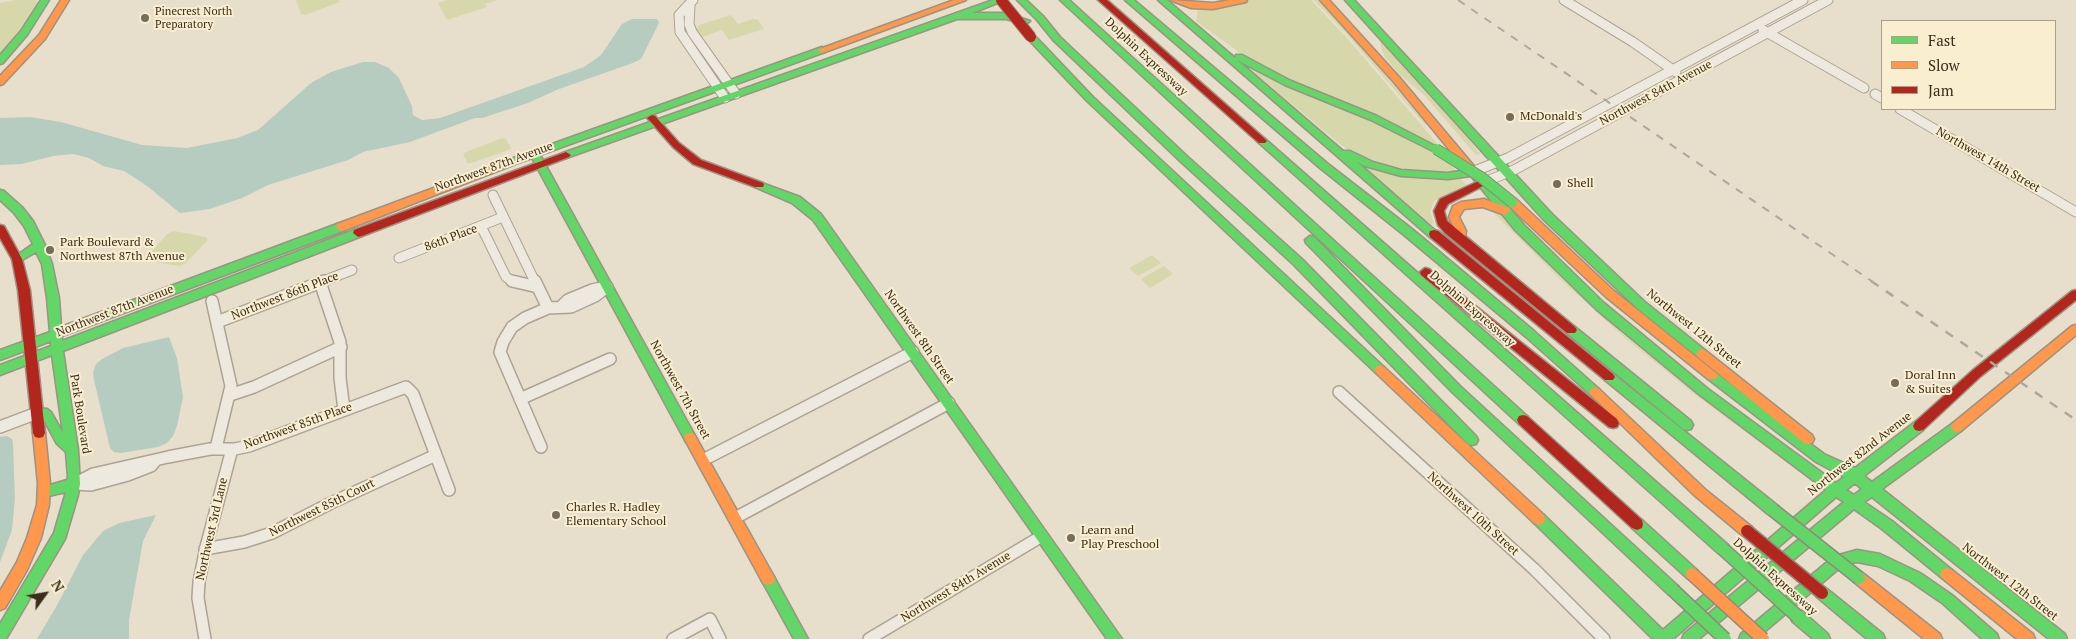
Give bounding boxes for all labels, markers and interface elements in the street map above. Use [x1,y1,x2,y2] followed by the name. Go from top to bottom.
[155,5,232,31] place label: Pinecrest North Preparatory
[139,12,151,24] marker: Pinecrest North Preparatory
[1102,15,1190,99] street label: Dolphin Expressway
[1881,20,2056,110] legend
[1928,30,1956,50] text: Fast
[1928,55,1960,75] text: Slow
[1597,57,1715,129] street label: Northwest 84th Avenue
[1928,80,1954,100] text: Jam
[1520,110,1582,124] place label: McDonald's
[1504,111,1516,123] marker: McDonald's
[1933,124,2043,196] street label: Northwest 14th Street
[433,139,555,195] street label: Northwest 87th Avenue
[1567,177,1594,191] place label: Shell
[1551,178,1563,190] marker: Shell
[423,221,479,255] street label: 86th Place
[60,236,185,264] place label: Park Boulevard & Northwest 87th Avenue
[44,244,56,256] marker: Park Boulevard & Northwest 87th Avenue
[1426,268,1518,350] street label: Dolphin Expressway
[229,269,341,323] street label: Northwest 86th Place
[54,282,176,340] street label: Northwest 87th Avenue
[1644,286,1744,372] street label: Northwest 12th Street
[881,287,957,387] street label: Northwest 8th Street
[647,338,713,442] street label: Northwest 7th Street
[1905,369,1956,397] place label: Doral Inn & Suites
[67,373,93,455] street label: Park Boulevard
[1889,377,1901,389] marker: Doral Inn & Suites
[242,400,354,452] street label: Northwest 85th Place
[1805,409,1915,499] street label: Northwest 82nd Avenue
[1424,469,1522,559] street label: Northwest 10th Street
[193,476,231,582] street label: Northwest 3rd Lane
[267,476,377,540] street label: Northwest 85th Court
[566,501,666,529] place label: Charles R. Hadley Elementary School
[550,509,562,521] marker: Charles R. Hadley Elementary School
[1081,524,1159,552] place label: Learn and Play Preschool
[1065,532,1077,544] marker: Learn and Play Preschool
[1730,535,1820,619] street label: Dolphin Expressway
[1959,540,2061,624] street label: Northwest 12th Street
[899,549,1013,625] street label: Northwest 84th Avenue
[20,569,70,619] north arrow
[47,576,69,595] text: N

